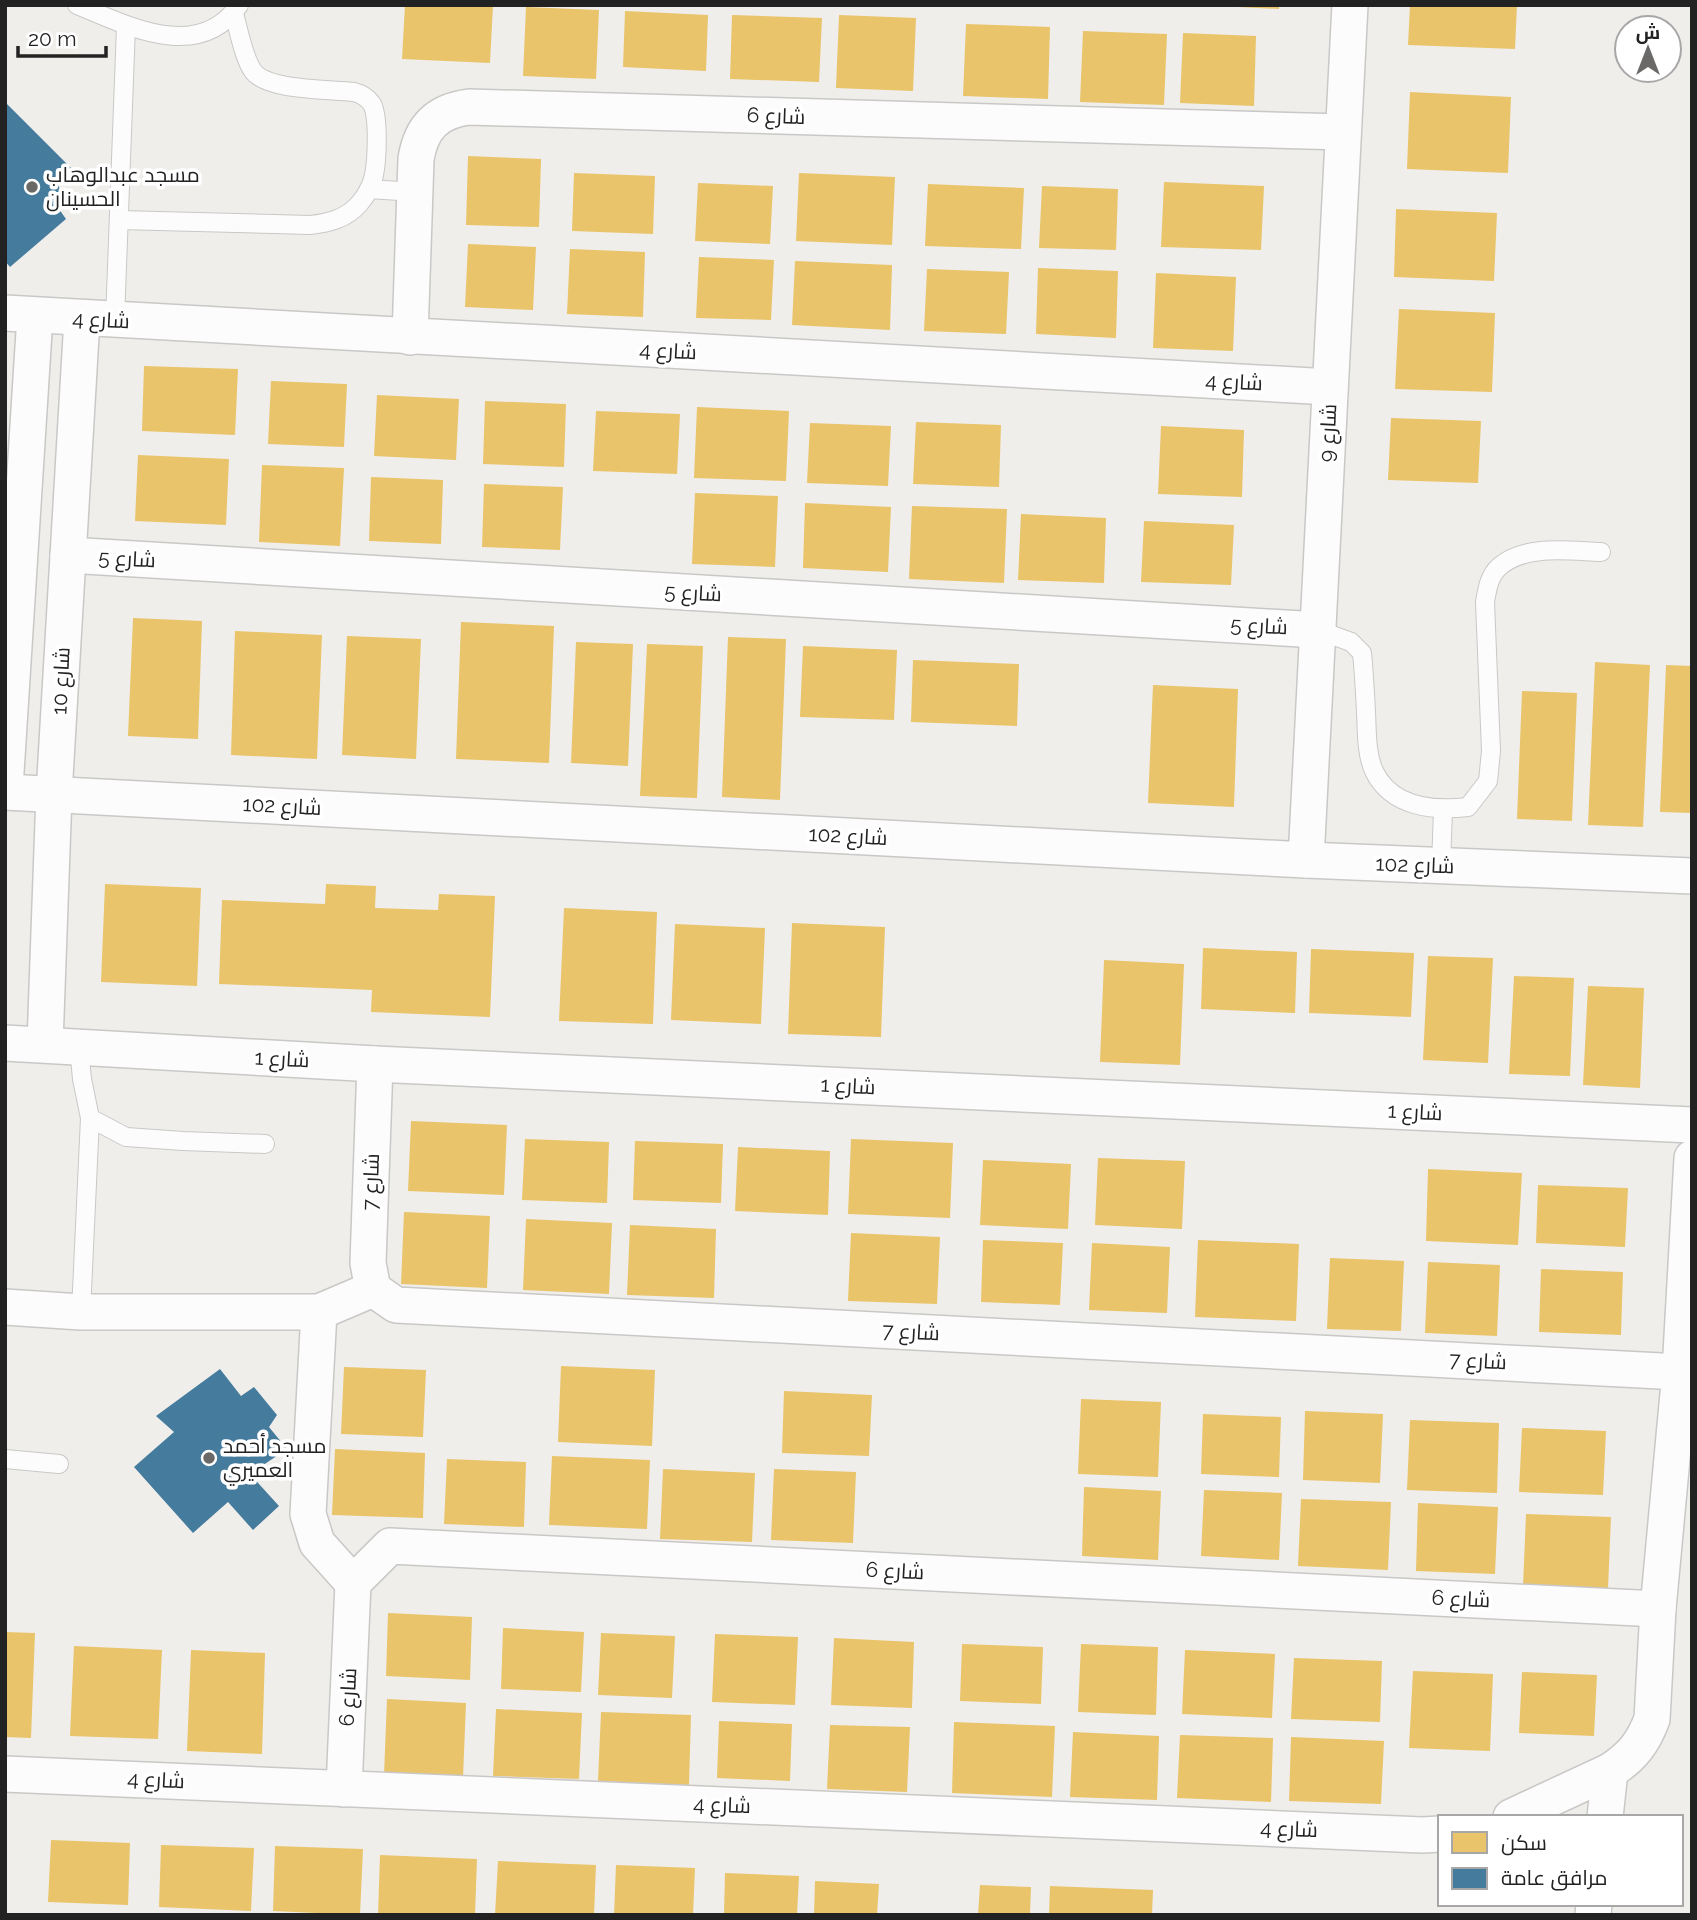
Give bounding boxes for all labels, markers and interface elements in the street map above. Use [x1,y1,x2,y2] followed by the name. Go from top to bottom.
[18,14,105,58] scale bar
[1613,14,1683,84] north arrow
[1636,21,1660,44] text: ش
[28,26,76,51] text: 20 m
[746,102,806,131] street label: شارع 6
[46,162,200,212] place label: مسجد عبدالوهاب الحسينان
[24,179,40,195] marker: مسجد عبدالوهاب الحسينان
[72,306,130,335] street label: شارع 4
[639,337,697,366] street label: شارع 4
[1205,368,1263,397] street label: شارع 4
[1313,403,1344,463] street label: شارع 9
[98,545,156,574] street label: شارع 5
[664,579,722,608] street label: شارع 5
[1230,612,1288,641] street label: شارع 5
[46,646,77,716] street label: شارع 10
[242,791,322,822] street label: شارع 102
[808,821,888,852] street label: شارع 102
[1375,851,1455,880] street label: شارع 102
[254,1045,310,1074] street label: شارع 1
[820,1072,876,1101] street label: شارع 1
[1387,1098,1443,1127] street label: شارع 1
[357,1153,386,1211] street label: شارع 7
[882,1318,940,1347] street label: شارع 7
[1449,1347,1507,1376] street label: شارع 7
[223,1433,327,1486] place label: مسجد أحمد العميري
[201,1450,217,1466] marker: مسجد أحمد العميري
[865,1556,925,1587] street label: شارع 6
[1431,1584,1491,1615] street label: شارع 6
[333,1667,364,1727] street label: شارع 6
[127,1766,185,1795] street label: شارع 4
[693,1791,751,1820] street label: شارع 4
[1260,1815,1318,1844] street label: شارع 4
[1438,1815,1683,1906] legend
[1501,1830,1547,1856] text: سكن
[1501,1865,1608,1891] text: مرافق عامة

